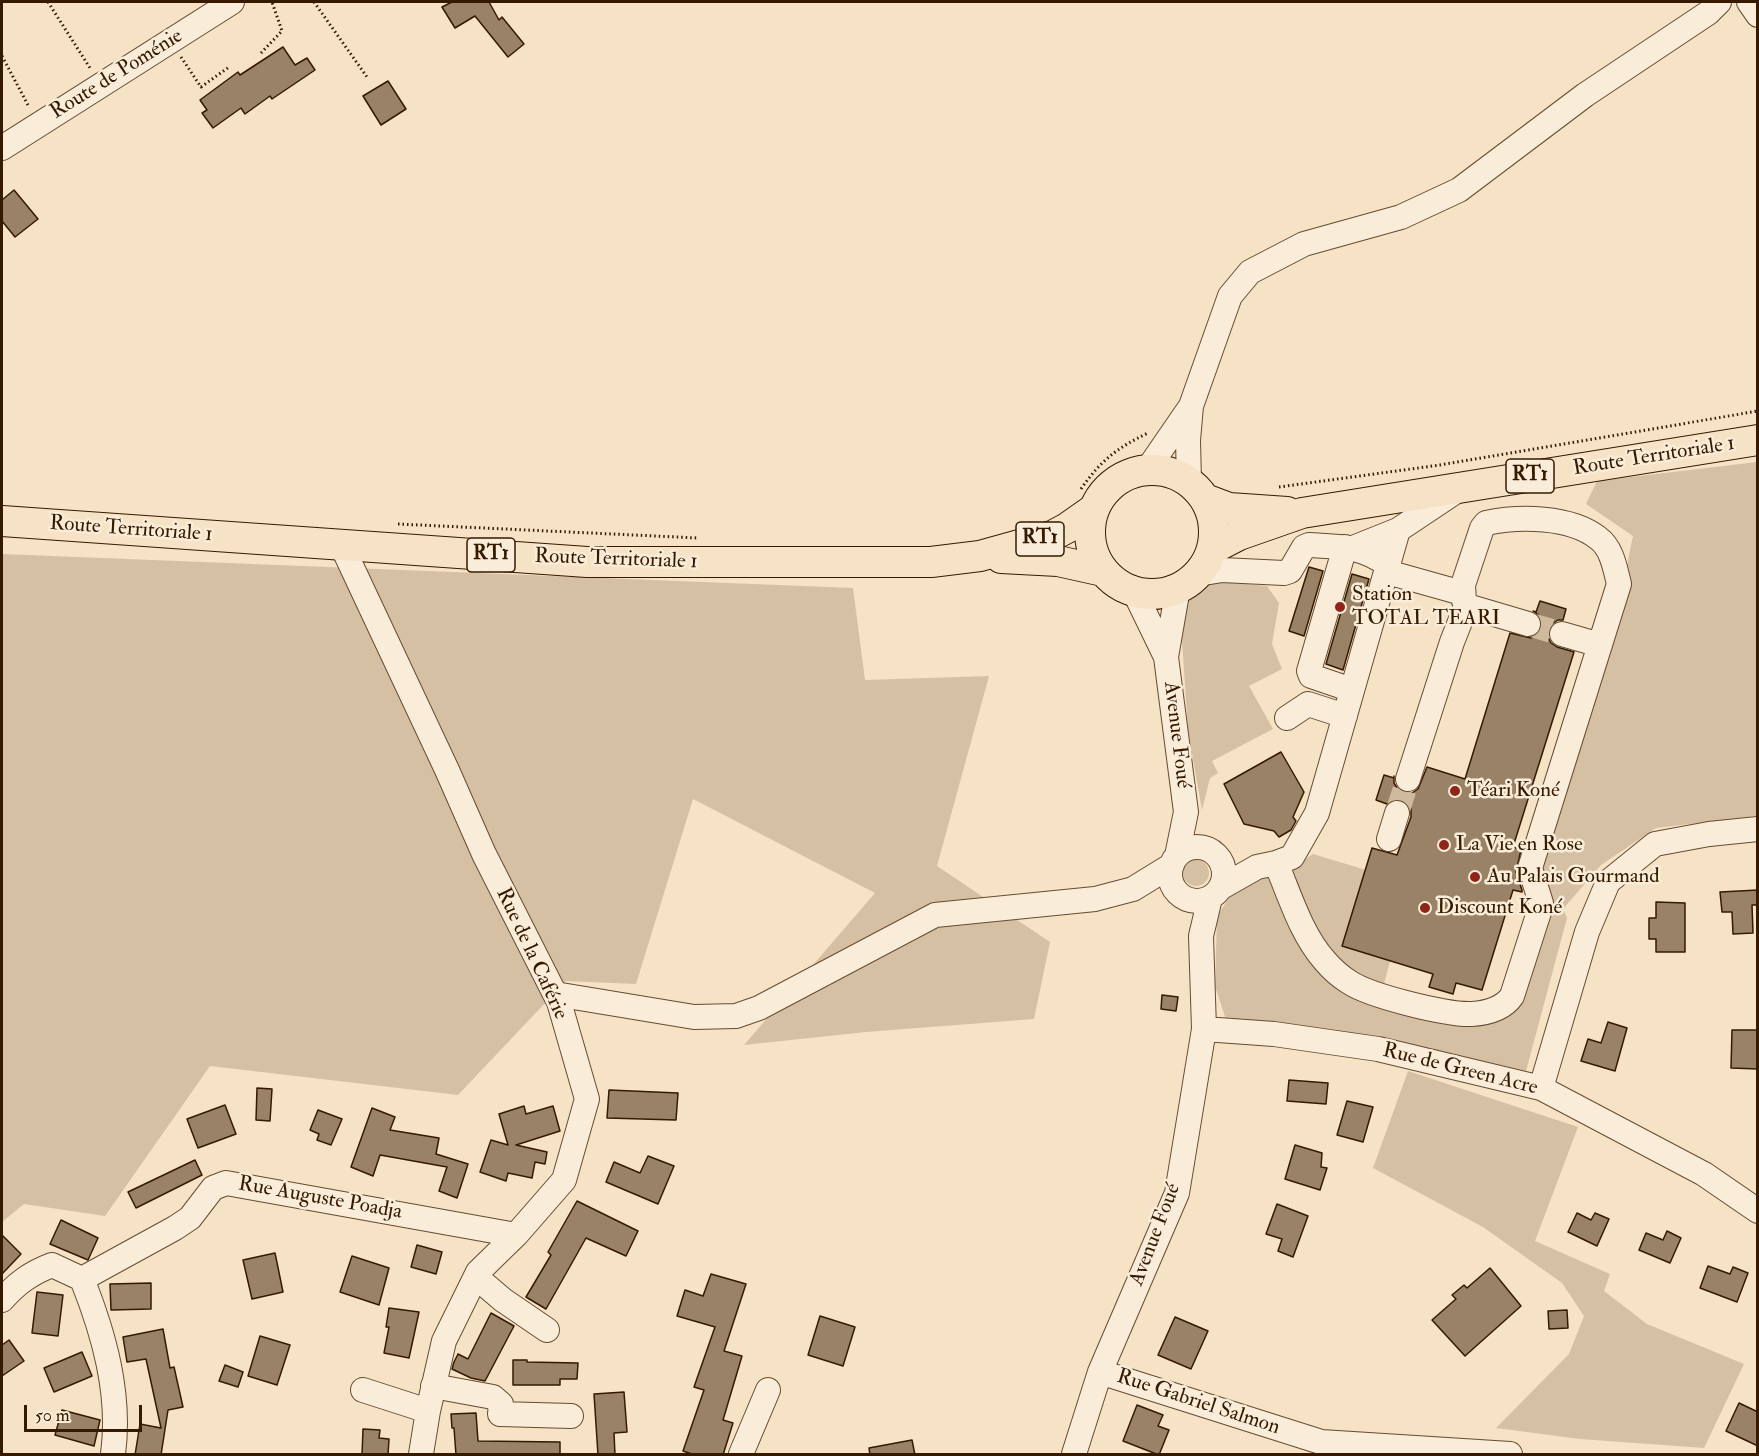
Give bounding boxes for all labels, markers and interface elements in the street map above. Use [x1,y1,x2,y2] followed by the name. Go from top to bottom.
[46,24,188,126] street label: Route de Poménie
[1571,432,1737,482] street label: Route Territoriale 1
[1506,459,1554,493] road number: RT1
[49,512,213,548] street label: Route Territoriale 1
[1016,522,1064,556] road number: RT1
[467,538,515,572] road number: RT1
[534,545,698,575] street label: Route Territoriale 1
[1352,582,1500,632] place label: Station TOTAL TEARI
[1333,600,1347,614] marker: Station TOTAL TEARI
[1157,680,1195,790] street label: Avenue Foué
[1467,778,1560,804] place label: Téari Koné
[1448,784,1462,798] marker: Téari Koné
[1456,832,1583,858] place label: La Vie en Rose
[1437,838,1451,852] marker: La Vie en Rose
[1487,864,1660,890] place label: Au Palais Gourmand
[1468,870,1482,884] marker: Au Palais Gourmand
[490,884,572,1024] street label: Rue de la Caférie
[1437,895,1562,921] place label: Discount Koné
[1418,901,1432,915] marker: Discount Koné
[1380,1039,1540,1101] street label: Rue de Green Acre
[236,1172,404,1226] street label: Rue Auguste Poadja
[1125,1180,1187,1290] street label: Avenue Foué
[1113,1365,1283,1441] street label: Rue Gabriel Salmon
[27,1393,146,1431] scale bar
[35,1404,70,1427] text: 50 m

